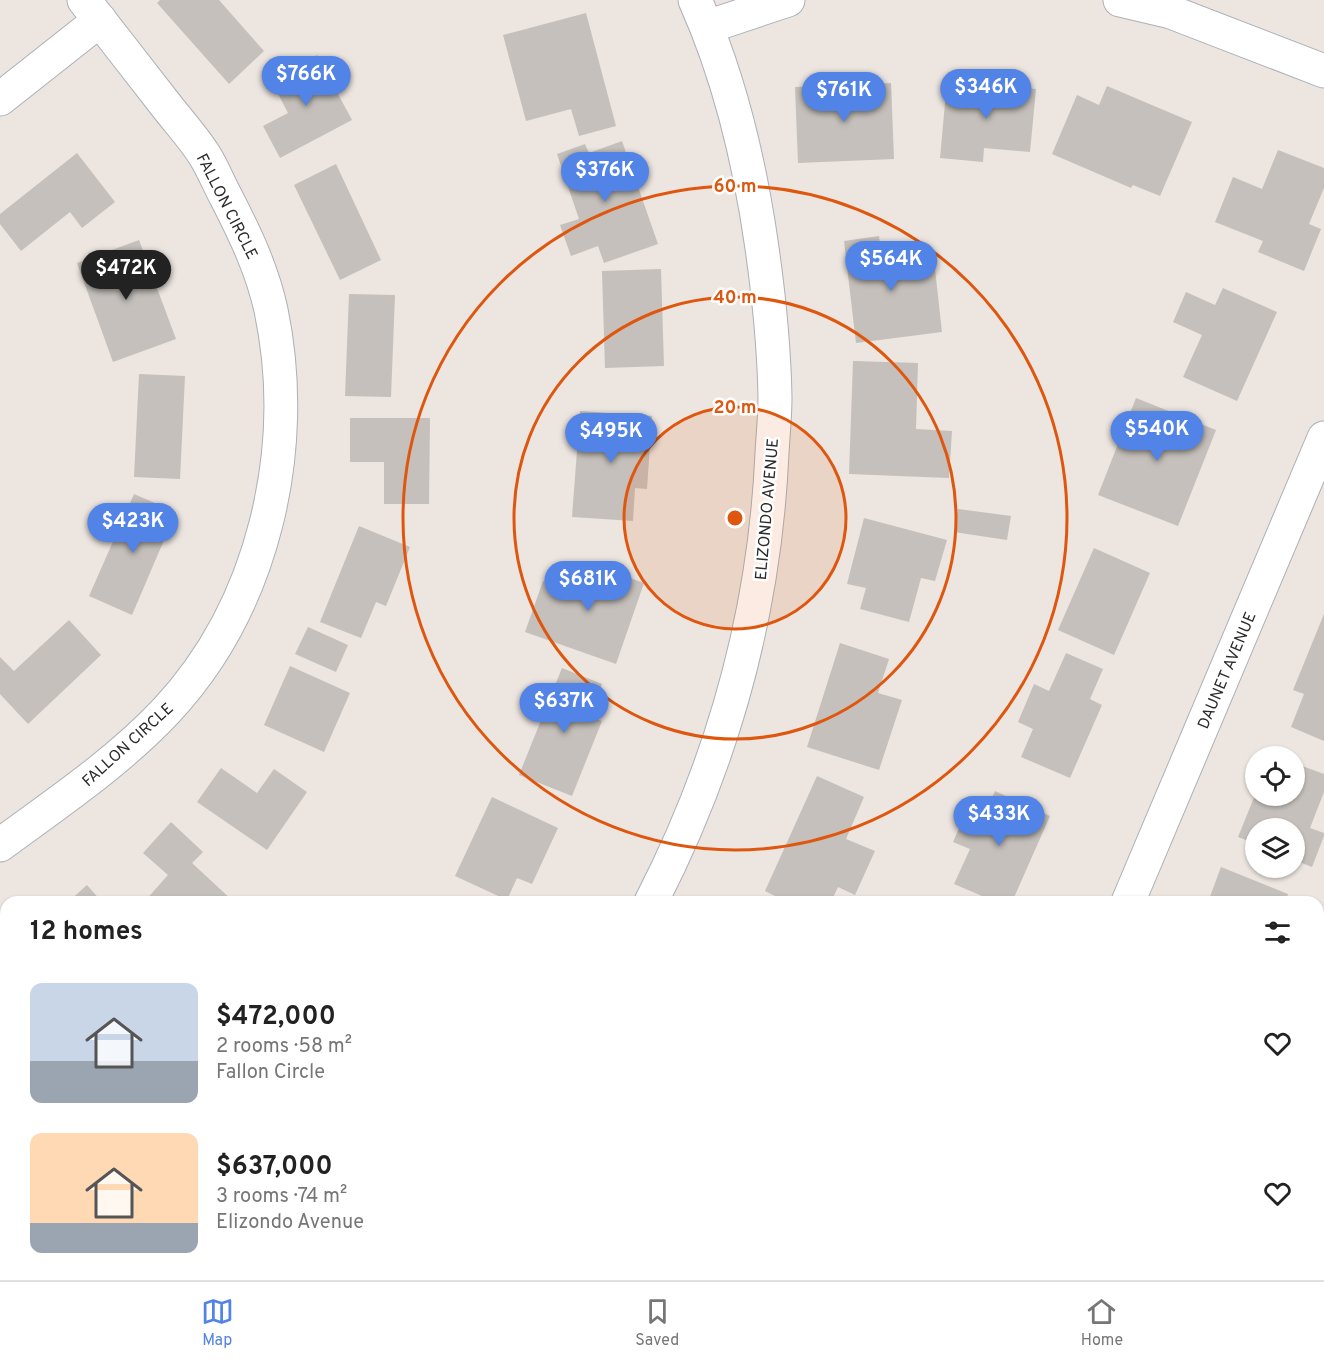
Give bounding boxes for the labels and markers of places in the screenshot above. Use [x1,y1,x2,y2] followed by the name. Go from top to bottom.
[264,56,348,107] pin: $766K
[944,69,1028,120] pin: $346K
[802,72,886,123] pin: $761K
[563,152,647,203] pin: $376K
[849,241,933,292] pin: $564K
[84,250,168,301] pin: $472K
[1115,411,1199,462] pin: $540K
[569,413,653,464] pin: $495K
[91,503,175,554] pin: $423K
[725,508,745,528] centre of rings
[546,561,630,612] pin: $681K
[522,683,606,734] pin: $637K
[957,796,1041,847] pin: $433K

